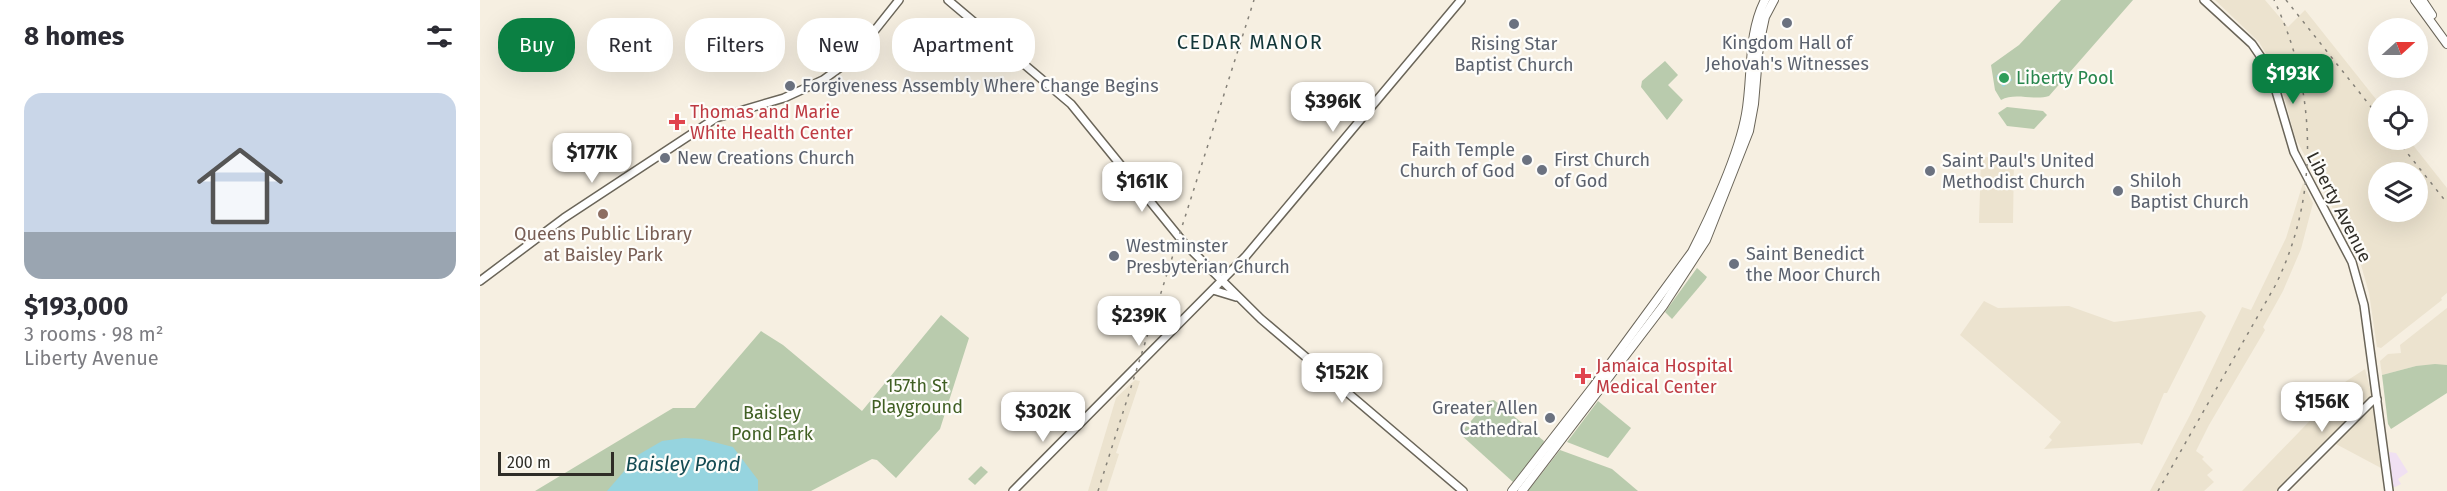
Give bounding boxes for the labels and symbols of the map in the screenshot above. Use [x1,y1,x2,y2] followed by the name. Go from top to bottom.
[1780,16,1794,30] marker: Kingdom Hall of Jehovah's Witnesses
[1507,17,1521,31] marker: Rising Star Baptist Church
[2368,18,2428,78] north arrow
[1177,30,1323,54] district label: CEDAR MANOR
[1705,32,1869,75] place label: Kingdom Hall of Jehovah's Witnesses
[1454,33,1574,76] place label: Rising Star Baptist Church
[2251,54,2335,105] pin: $193K
[2016,67,2114,89] place label: Liberty Pool
[1997,71,2011,85] marker: Liberty Pool
[802,75,1159,97] place label: Forgiveness Assembly Where Change Begins
[783,79,797,93] marker: Forgiveness Assembly Where Change Begins
[1291,82,1375,133] pin: $396K
[690,101,853,144] place label: Thomas and Marie White Health Center
[668,113,686,131] marker: Thomas and Marie White Health Center
[550,133,634,184] pin: $177K
[1400,139,1515,182] place label: Faith Temple Church of God
[677,147,855,169] place label: New Creations Church
[2302,148,2376,266] street label: Liberty Avenue
[1554,149,1650,192] place label: First Church of God
[1942,150,2095,193] place label: Saint Paul's United Methodist Church
[658,151,672,165] marker: New Creations Church
[1520,153,1534,167] marker: Faith Temple Church of God
[1100,162,1184,213] pin: $161K
[1535,163,1549,177] marker: First Church of God
[1923,164,1937,178] marker: Saint Paul's United Methodist Church
[2130,170,2249,213] place label: Shiloh Baptist Church
[2111,184,2125,198] marker: Shiloh Baptist Church
[596,207,610,221] marker: Queens Public Library at Baisley Park
[514,223,692,266] place label: Queens Public Library at Baisley Park
[1126,235,1290,278] place label: Westminster Presbyterian Church
[1746,243,1881,286] place label: Saint Benedict the Moor Church
[1107,249,1121,263] marker: Westminster Presbyterian Church
[1727,257,1741,271] marker: Saint Benedict the Moor Church
[1097,296,1181,347] pin: $239K
[1300,353,1384,404] pin: $152K
[1596,355,1733,398] place label: Jamaica Hospital Medical Center
[1574,367,1592,385] marker: Jamaica Hospital Medical Center
[871,375,963,418] park label: 157th St Playground
[2280,382,2364,433] pin: $156K
[1001,392,1085,443] pin: $302K
[1432,397,1538,440] place label: Greater Allen Cathedral
[731,402,814,445] park label: Baisley Pond Park
[1543,411,1557,425] marker: Greater Allen Cathedral
[498,449,614,476] scale bar
[626,452,741,476] water label: Baisley Pond

